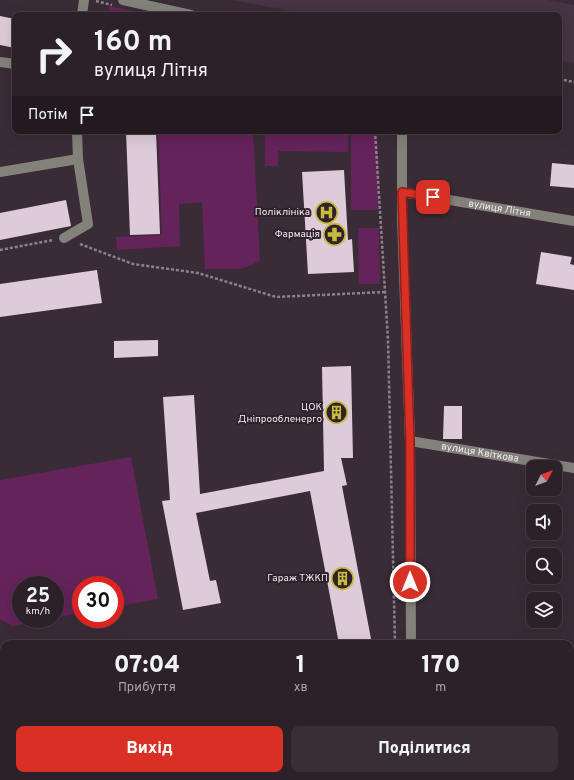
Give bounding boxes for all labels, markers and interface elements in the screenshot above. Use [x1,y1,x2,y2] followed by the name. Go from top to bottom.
[94,25,172,61] text: 160 m
[28,28,80,80] icon: right
[94,60,208,83] text: вулиця Літня
[76,104,98,126] icon: arrive
[28,106,68,125] text: Потім
[416,180,450,214] pin
[422,186,444,208] icon: arrive
[467,197,532,220] street label: вулиця Літня
[313,199,339,225] hospital icon: Поліклініка
[255,206,310,219] place label: Поліклініка
[322,221,348,247] pharmacy icon: Фармація
[275,228,320,241] place label: Фармація
[324,400,350,426] building icon: ЦОК Дніпрообленерго
[238,401,322,426] place label: ЦОК Дніпрообленерго
[440,440,520,465] street label: вулиця Квіткова
[526,460,562,496] north arrow
[526,460,562,628] map controls
[526,504,562,540] button: sound
[526,548,562,584] button: search
[389,561,431,603] position arrow
[330,565,356,591] building icon: Гараж ТЖКП
[267,572,328,585] place label: Гараж ТЖКП
[72,576,124,628] speed limit sign: 30
[26,584,50,610] text: 25
[526,592,562,628] button: layers
[26,605,50,618] text: km/h
[114,651,180,681] text: 07:04
[296,651,306,681] text: 1
[421,651,460,681] text: 170
[118,680,176,696] text: Прибуття
[294,680,308,696] text: хв
[435,680,446,696] text: m
[16,726,283,772] button: Вихід
[291,726,558,772] button: Поділитися

